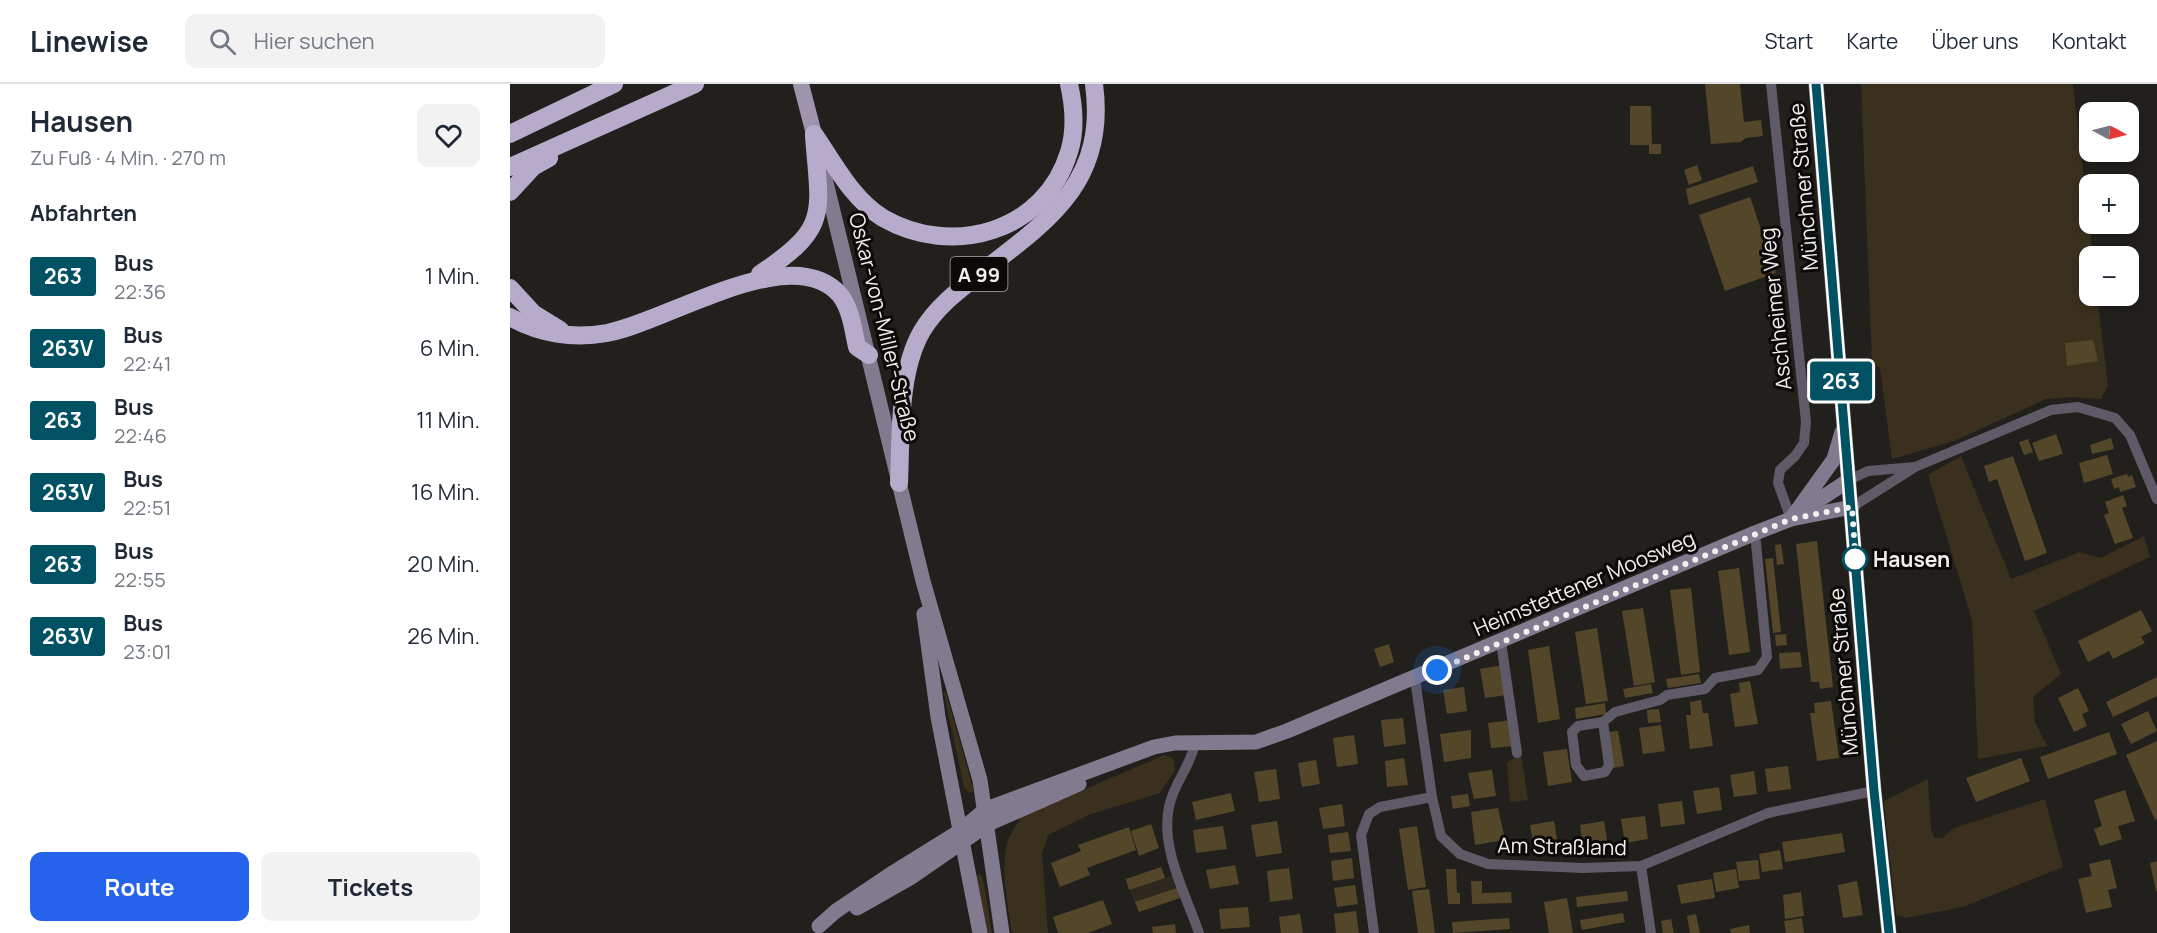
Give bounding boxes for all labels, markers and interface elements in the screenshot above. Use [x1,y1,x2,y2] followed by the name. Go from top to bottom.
[185,14,605,68] search box
[30,22,149,60] text: Linewise
[206,25,239,58] icon: search
[254,26,375,56] text: Hier suchen
[1764,27,1813,55] text: Start
[1846,27,1898,55] text: Karte
[1931,27,2019,55] text: Über uns
[2052,27,2127,55] text: Kontakt
[30,102,133,140] text: Hausen
[1782,102,1824,272] street label: Münchner Straße
[2079,102,2139,162] north arrow
[2079,102,2139,306] map controls
[417,104,480,167] button: heart
[30,144,226,171] text: Zu Fuß · 4 Min. · 270 m
[2079,174,2139,234] button: +
[30,198,137,228] text: Abfahrten
[843,210,927,444] street label: Oskar-von-Miller-Straße
[1753,227,1797,391] street label: Aschheimer Weg
[2079,246,2139,306] button: −
[114,248,154,278] text: Bus
[950,257,1008,291] road number: A 99
[425,261,480,291] text: 1 Min.
[44,262,82,290] text: 263
[114,278,166,305] text: 22:36
[123,320,163,350] text: Bus
[420,333,480,363] text: 6 Min.
[42,334,93,362] text: 263V
[123,350,172,377] text: 22:41
[1806,362,1876,400] line badge: 263
[1822,367,1860,395] text: 263
[114,392,154,422] text: Bus
[416,405,480,435] text: 11 Min.
[44,406,82,434] text: 263
[114,422,167,449] text: 22:46
[123,464,163,494] text: Bus
[411,477,480,507] text: 16 Min.
[42,478,93,506] text: 263V
[123,494,171,521] text: 22:51
[1469,524,1699,642] street label: Heimstettener Moosweg
[114,536,154,566] text: Bus
[1873,545,1950,573] place label: Hausen
[1842,546,1868,572] marker: Hausen
[407,549,480,579] text: 20 Min.
[44,550,82,578] text: 263
[114,566,166,593] text: 22:55
[1822,587,1864,757] street label: Münchner Straße
[123,608,163,638] text: Bus
[407,621,480,651] text: 26 Min.
[42,622,93,650] text: 263V
[123,638,172,665] text: 23:01
[1422,655,1452,685] your location
[1497,831,1627,861] street label: Am Straßland
[30,852,249,921] button: Route
[261,852,480,921] button: Tickets

